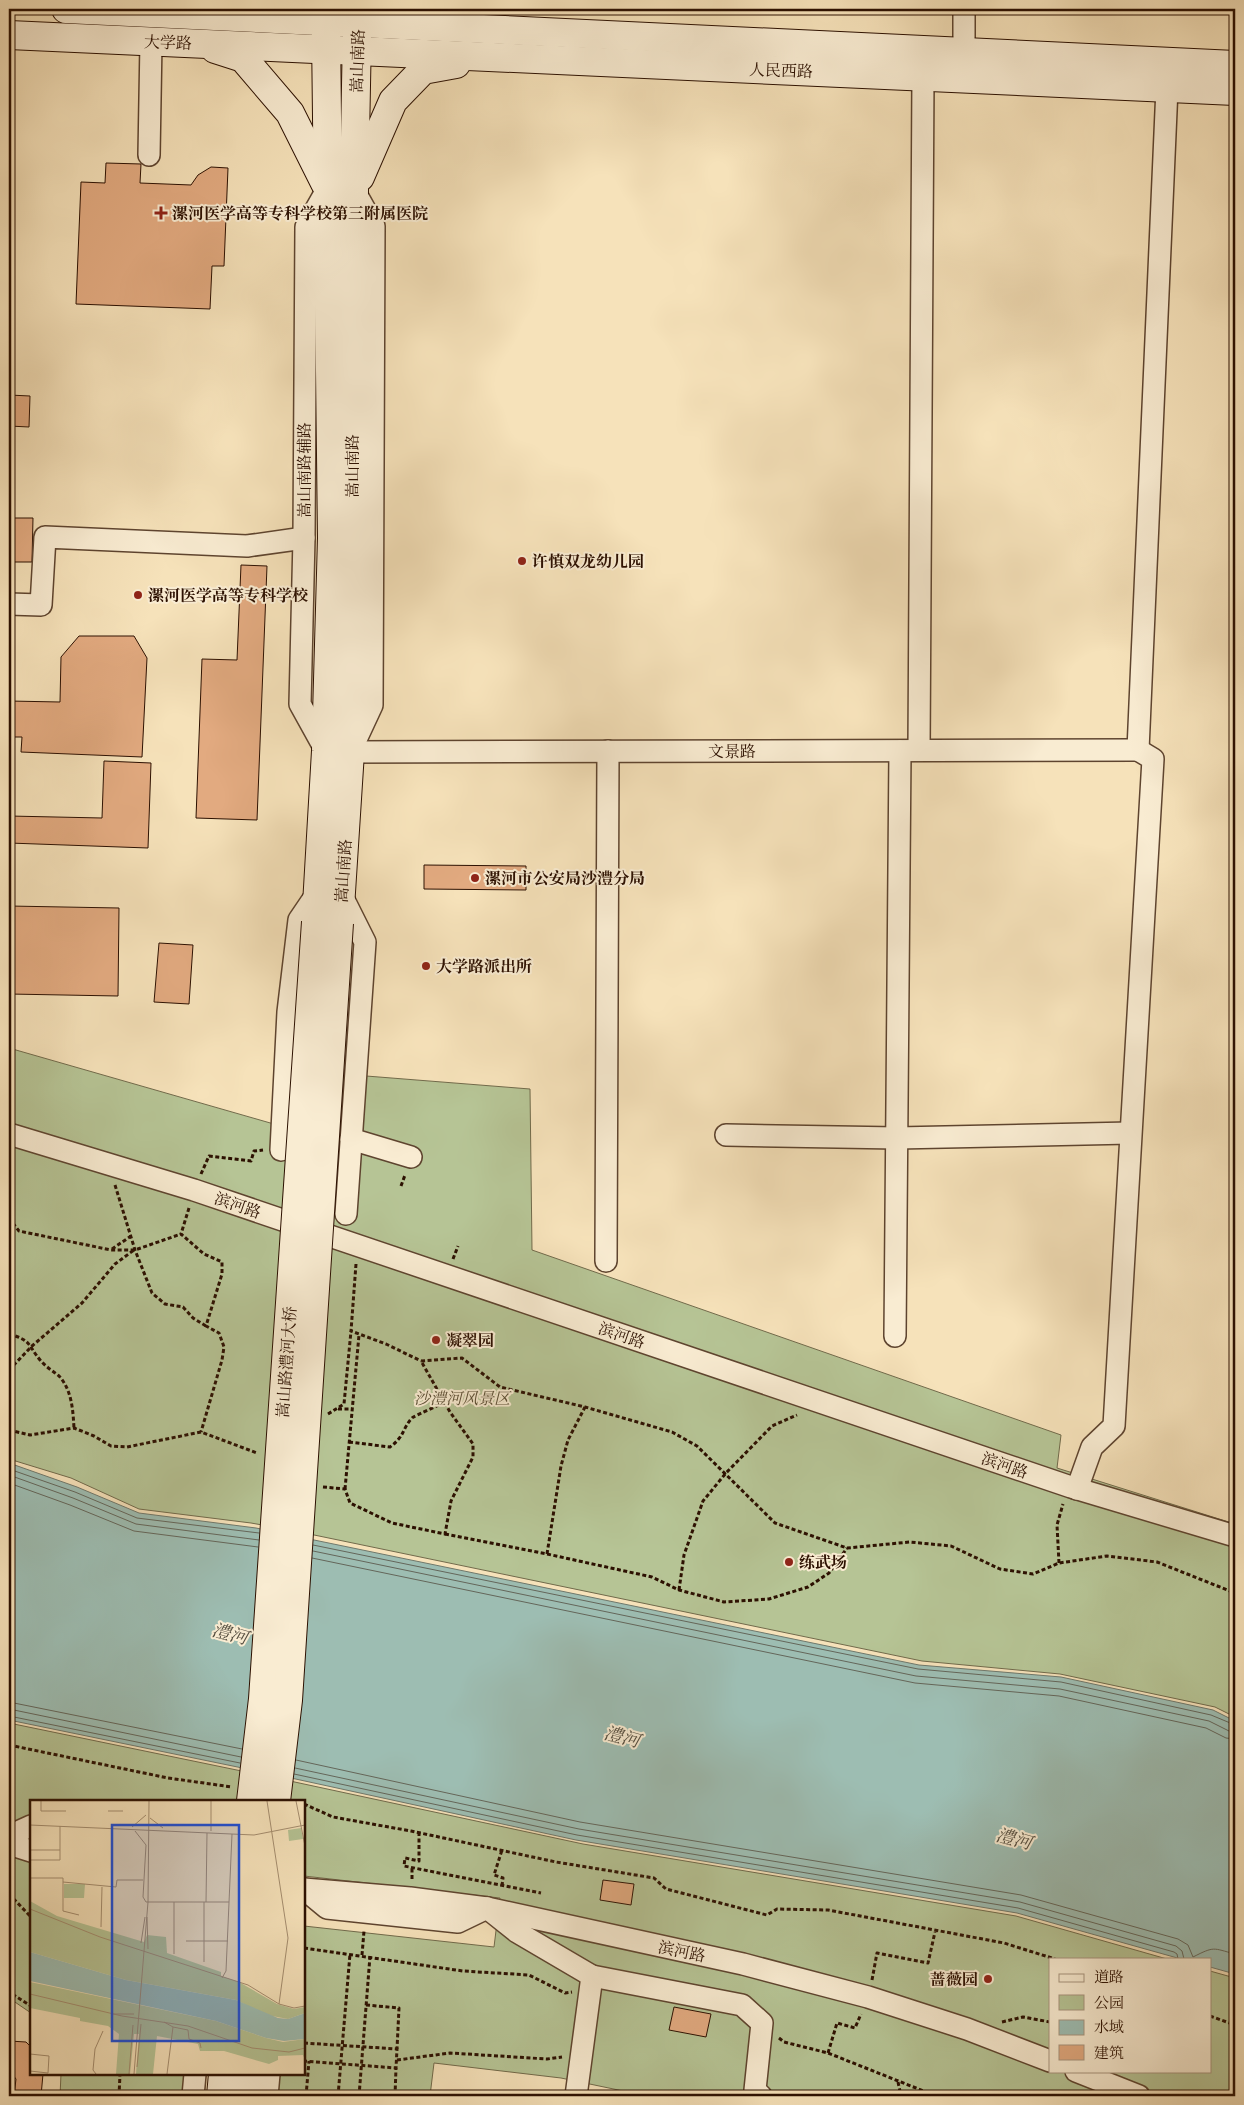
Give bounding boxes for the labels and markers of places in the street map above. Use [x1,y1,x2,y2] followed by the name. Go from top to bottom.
[172,204,428,224] place label: 漯河医学高等专科学校第三附属医院
[154,206,168,220] marker: 漯河医学高等专科学校第三附属医院
[532,552,644,572] place label: 许慎双龙幼儿园
[516,555,528,567] marker: 许慎双龙幼儿园
[148,586,308,606] place label: 漯河医学高等专科学校
[132,589,144,601] marker: 漯河医学高等专科学校
[485,869,645,889] place label: 漯河市公安局沙澧分局
[469,872,481,884] marker: 漯河市公安局沙澧分局
[436,957,532,977] place label: 大学路派出所
[420,960,432,972] marker: 大学路派出所
[446,1331,494,1351] place label: 凝翠园
[430,1334,442,1346] marker: 凝翠园
[799,1553,847,1573] place label: 练武场
[783,1556,795,1568] marker: 练武场
[930,1970,978,1990] place label: 蔷薇园
[982,1973,994,1985] marker: 蔷薇园

